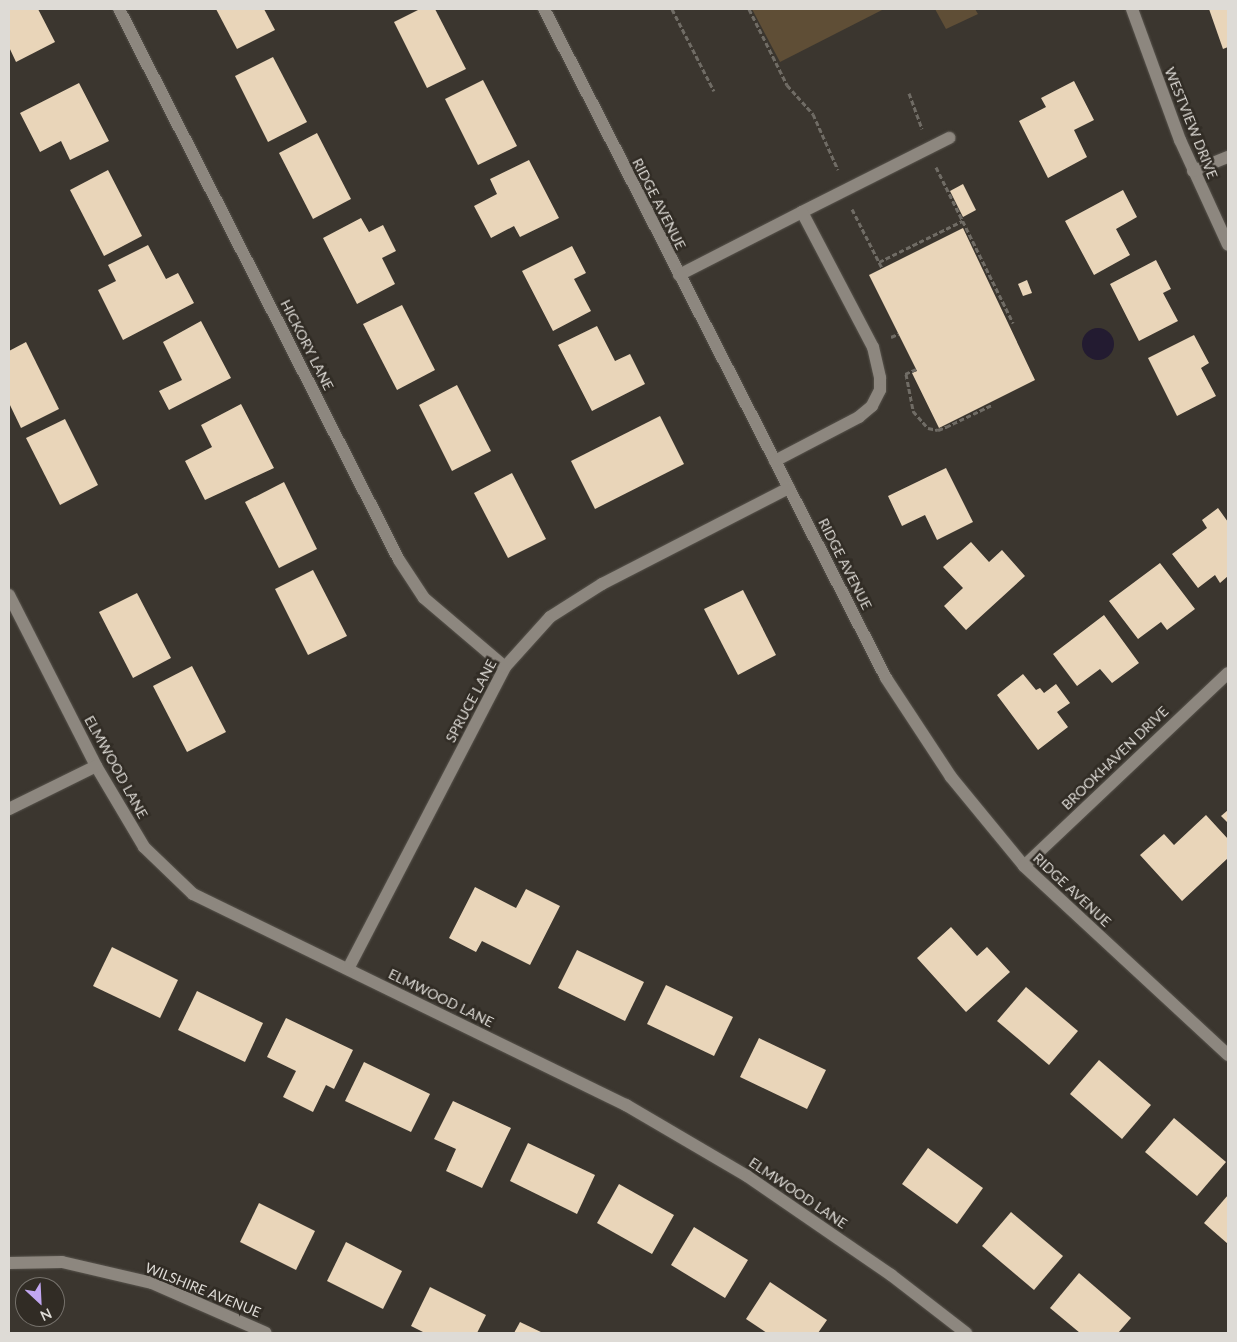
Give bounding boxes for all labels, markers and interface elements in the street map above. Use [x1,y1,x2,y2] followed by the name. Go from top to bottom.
[1161,65,1221,181] street label: WESTVIEW DRIVE
[629,155,689,253] street label: RIDGE AVENUE
[277,297,337,393] street label: HICKORY LANE
[815,515,875,613] street label: RIDGE AVENUE
[442,657,500,745] street label: SPRUCE LANE
[1058,703,1172,813] street label: BROOKHAVEN DRIVE
[81,713,151,821] street label: ELMWOOD LANE
[1029,850,1115,930] street label: RIDGE AVENUE
[386,965,496,1031] street label: ELMWOOD LANE
[746,1154,850,1232] street label: ELMWOOD LANE
[143,1259,263,1321] street label: WILSHIRE AVENUE
[15,1277,65,1327] north arrow
[38,1305,55,1325] text: N

